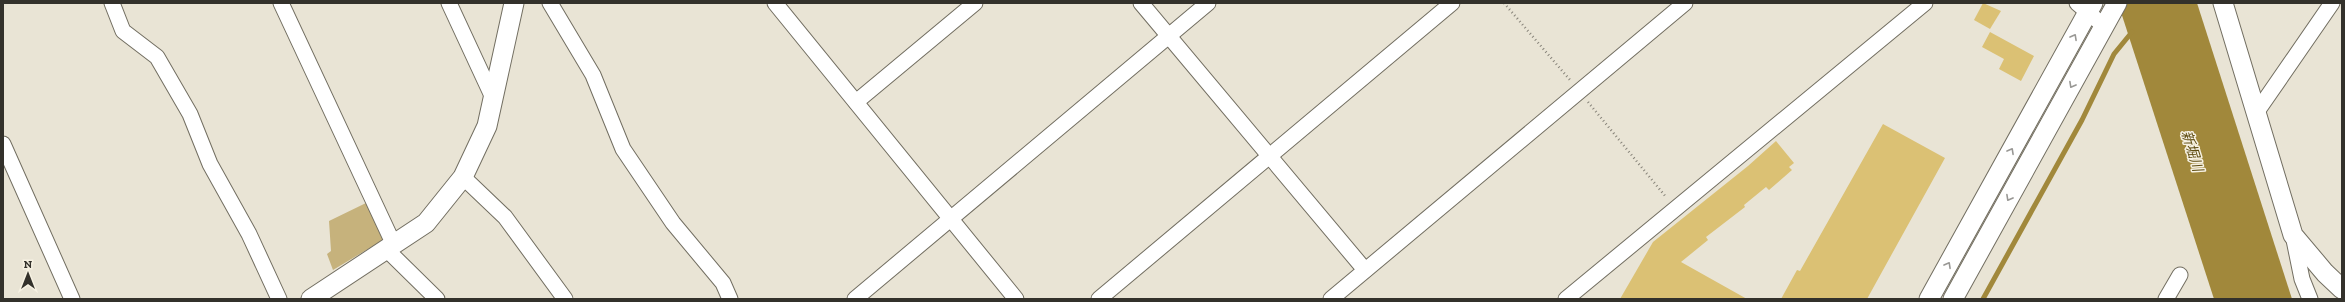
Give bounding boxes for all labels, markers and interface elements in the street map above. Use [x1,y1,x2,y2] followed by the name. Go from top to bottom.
[2069,34,2076,42] one-way arrow
[2069,80,2076,88] one-way arrow
[2178,128,2207,175] water label: 新堀川
[2006,148,2013,155] one-way arrow
[2006,194,2013,201] one-way arrow
[8,254,48,294] north arrow
[24,258,33,271] text: N
[1943,262,1950,269] one-way arrow

